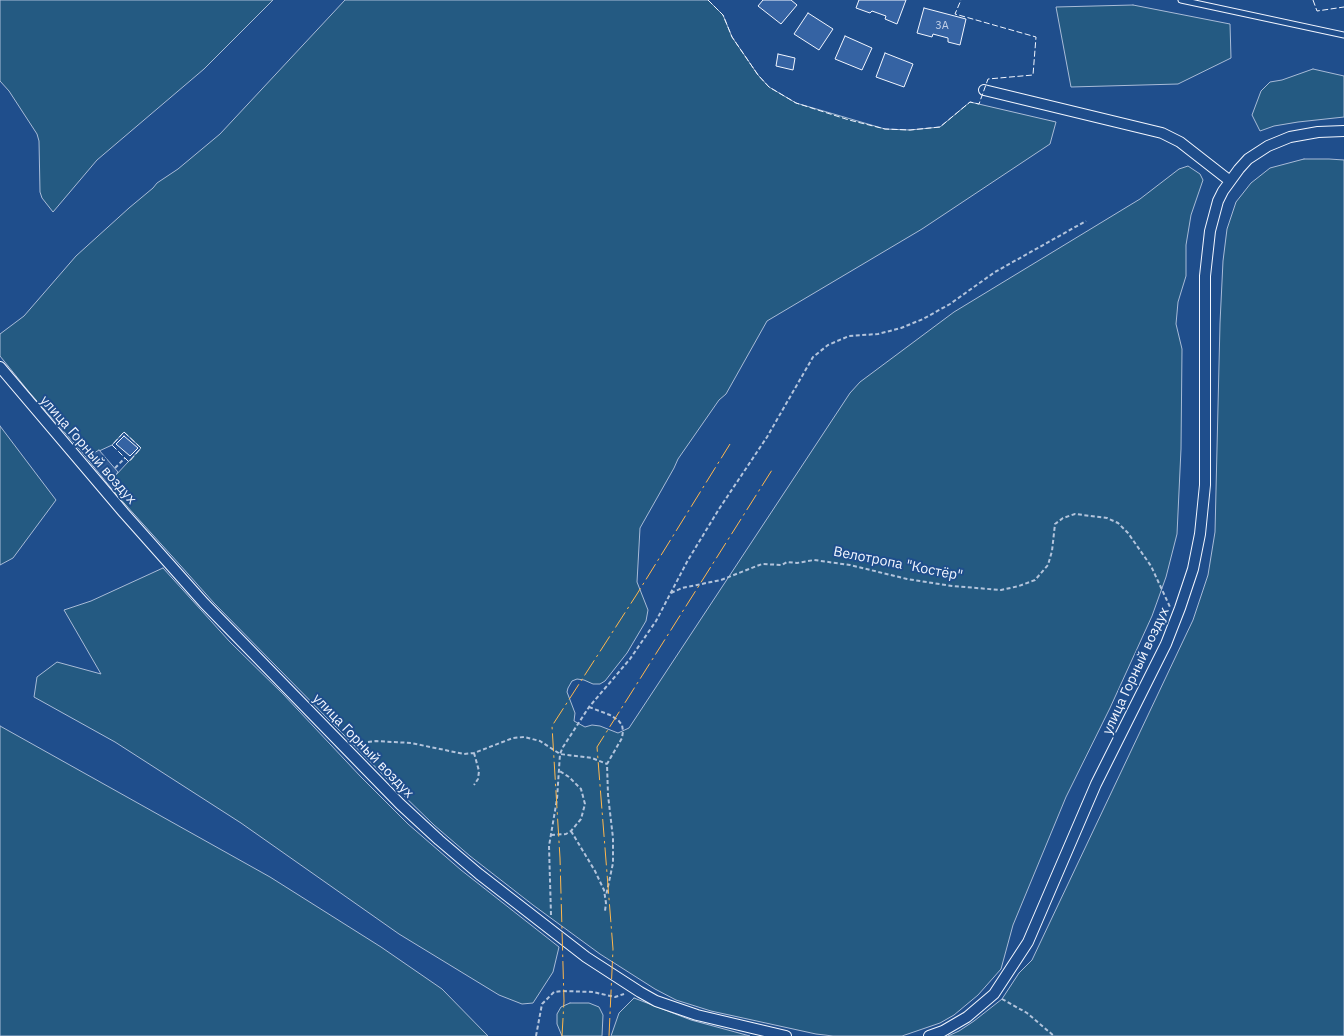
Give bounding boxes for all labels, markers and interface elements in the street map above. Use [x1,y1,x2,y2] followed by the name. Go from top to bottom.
[935,19,949,33] house number: 3А
[36,392,140,508] street label: улица Горный воздух
[832,543,964,585] street label: Велотропа "Костёр"
[1099,605,1173,737] street label: улица Горный воздух
[309,690,417,802] street label: улица Горный воздух

